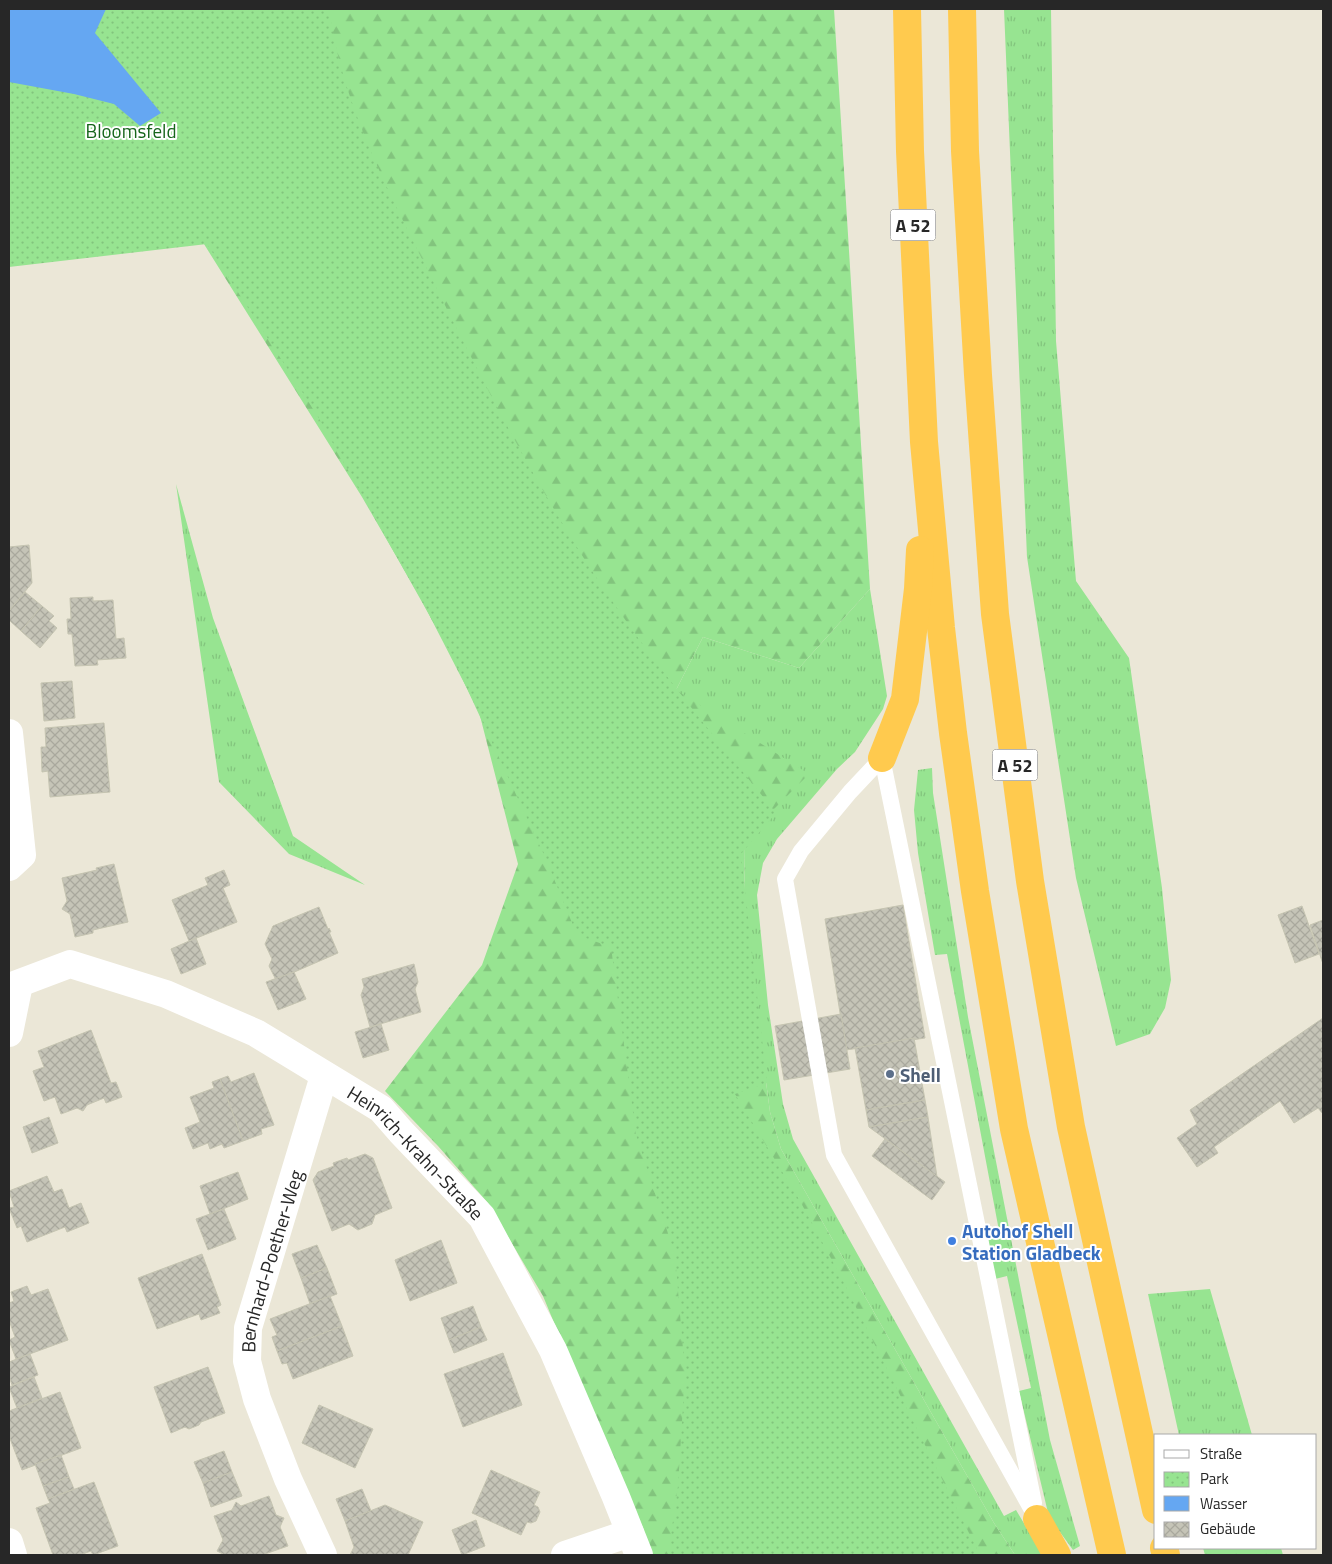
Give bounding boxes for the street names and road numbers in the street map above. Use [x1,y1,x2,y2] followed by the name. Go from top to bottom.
[890,210,936,240] road number: A 52
[992,750,1038,780] road number: A 52
[342,1078,491,1226] street label: Heinrich-Krahn-Straße
[233,1166,310,1353] street label: Bernhard-Poether-Weg

